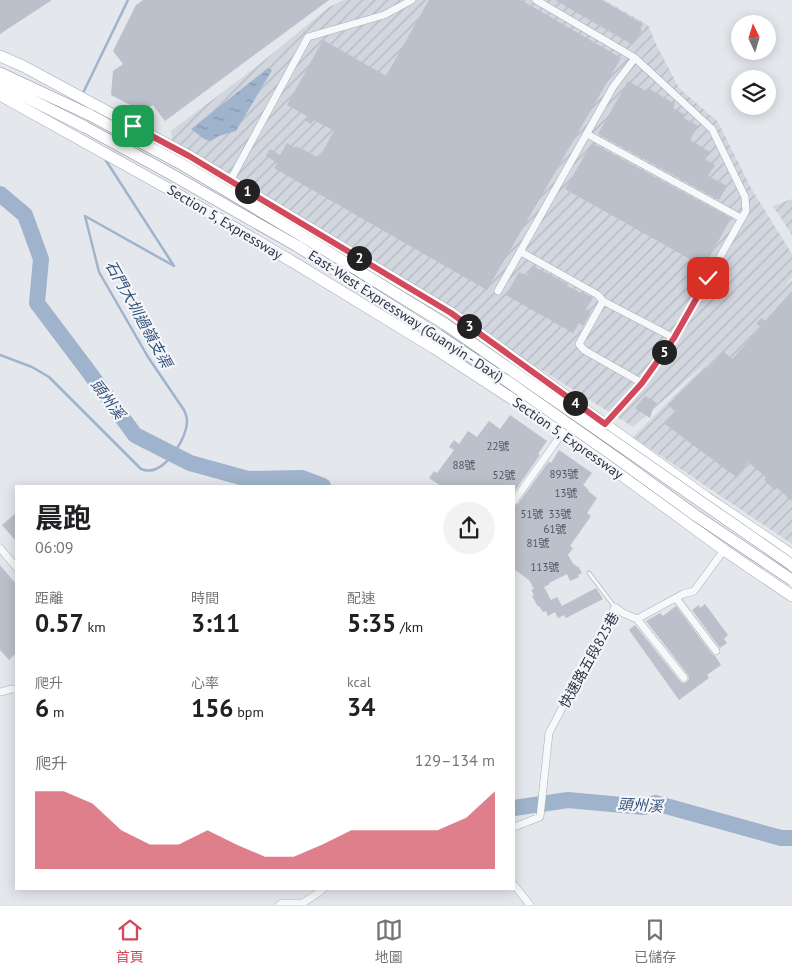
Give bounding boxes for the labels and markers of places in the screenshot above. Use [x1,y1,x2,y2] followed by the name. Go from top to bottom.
[112,105,154,147] pin
[234,178,260,204] pin: 1
[346,246,372,270] pin: 2
[687,257,729,299] pin
[456,314,482,338] pin: 3
[652,340,676,364] pin: 5
[562,390,588,416] pin: 4

